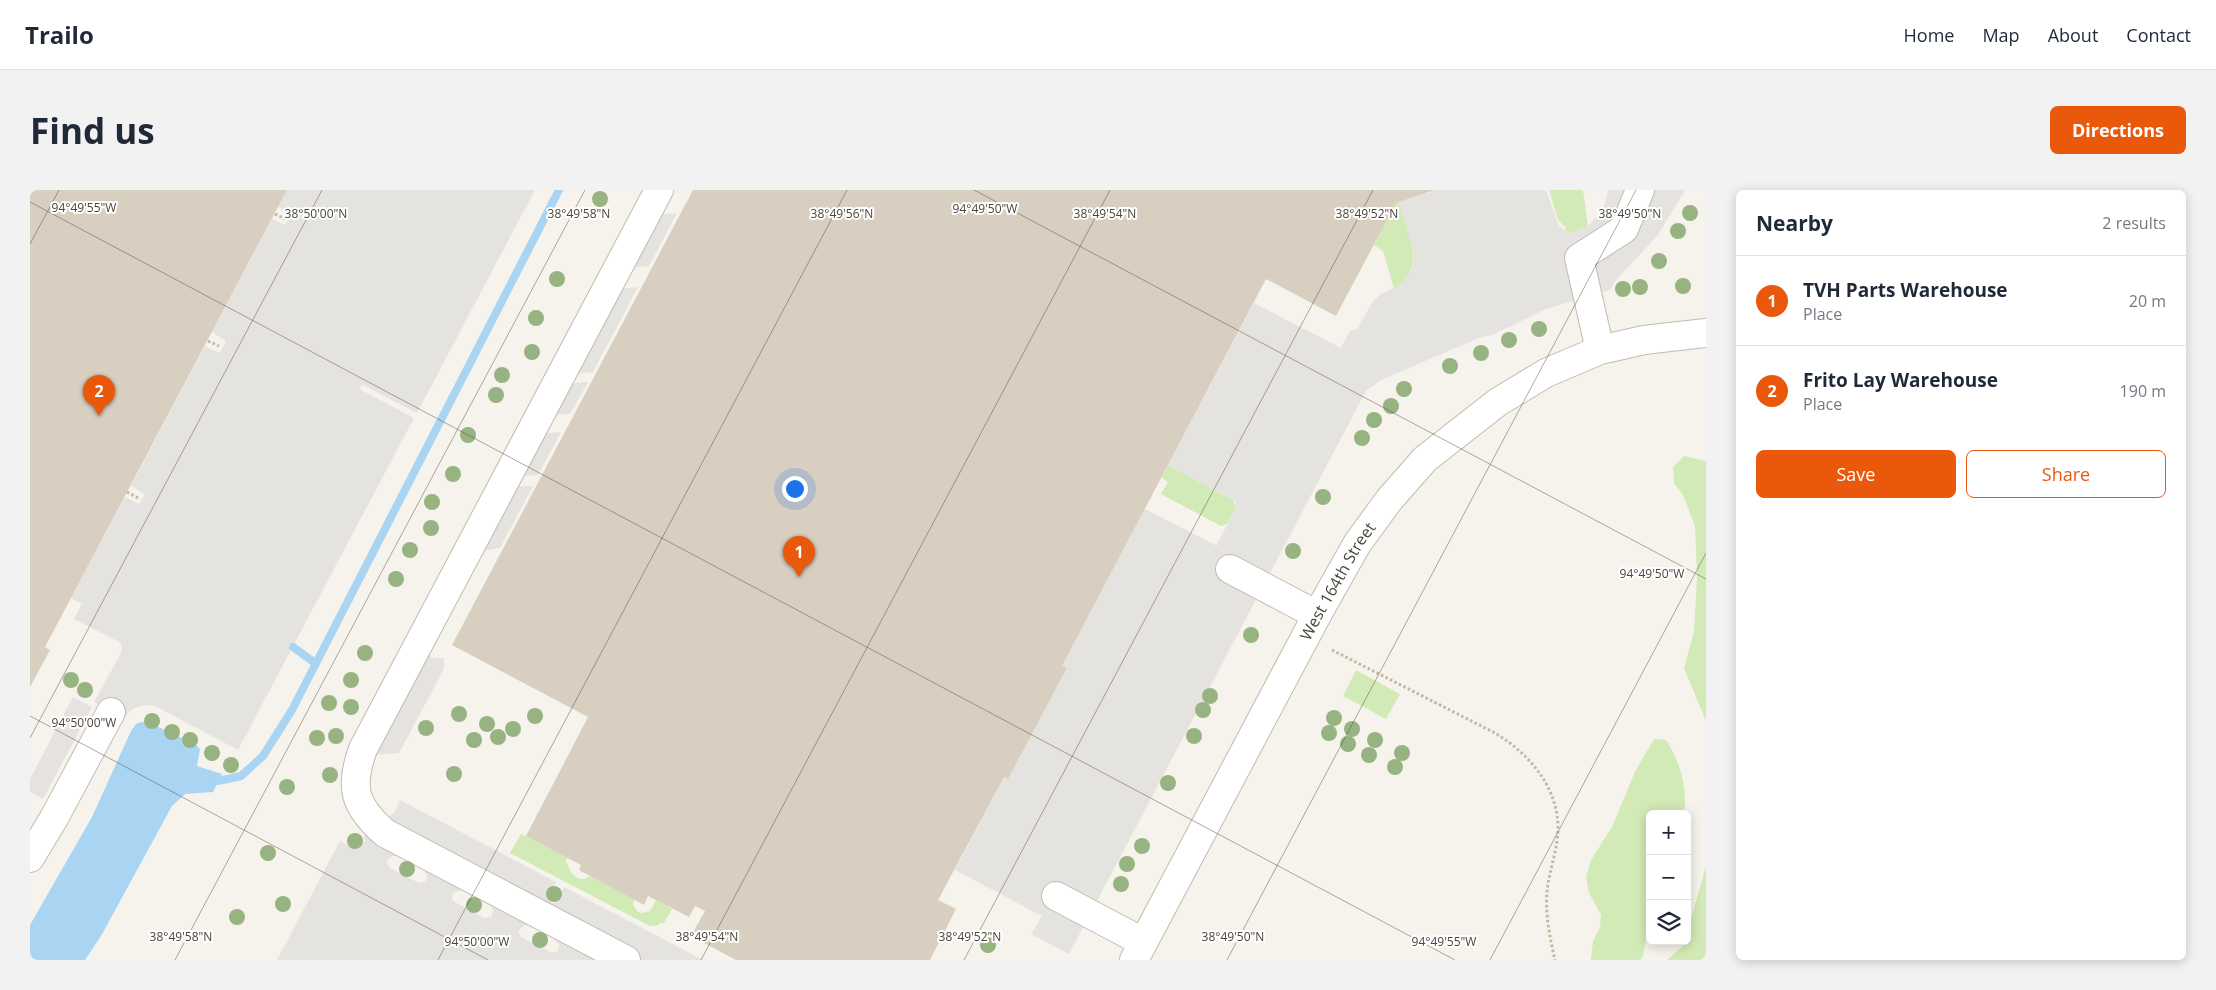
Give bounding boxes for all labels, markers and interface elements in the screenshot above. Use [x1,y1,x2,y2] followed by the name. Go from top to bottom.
[25,18,94,51] text: Trailo
[1904,23,1954,47] text: Home
[1982,23,2020,47] text: Map
[2048,23,2098,47] text: About
[2126,23,2191,47] text: Contact
[2050,106,2186,154] button: Directions
[30,107,155,154] text: Find us
[52,199,116,216] text: 94°49'55"W
[953,200,1017,217] text: 94°49'50"W
[285,205,347,222] text: 38°50'00"N
[548,205,610,222] text: 38°49'58"N
[811,205,873,222] text: 38°49'56"N
[1074,205,1136,222] text: 38°49'54"N
[1336,205,1398,222] text: 38°49'52"N
[1599,205,1661,222] text: 38°49'50"N
[1756,209,1833,237] text: Nearby
[2102,212,2166,234] text: 2 results
[1803,277,2008,303] text: TVH Parts Warehouse
[1767,290,1777,312] text: 1
[2129,290,2166,312] text: 20 m
[1803,303,1842,325] text: Place
[1803,367,1998,393] text: Frito Lay Warehouse
[83,375,115,416] pin: 2
[1767,380,1777,402] text: 2
[2120,380,2166,402] text: 190 m
[1803,393,1842,415] text: Place
[1756,450,1956,498] button: Save
[1966,450,2166,498] button: Share
[782,476,808,502] your location
[1295,517,1380,644] street label: West 164th Street
[783,536,815,577] pin: 1
[1620,565,1684,582] text: 94°49'50"W
[52,714,116,731] text: 94°50'00"W
[1646,810,1691,945] map controls
[1646,810,1691,855] button: +
[1646,855,1691,900] button: −
[1646,900,1691,945] button: layers
[150,928,212,945] text: 38°49'58"N
[676,928,738,945] text: 38°49'54"N
[939,928,1001,945] text: 38°49'52"N
[1202,928,1264,945] text: 38°49'50"N
[445,933,509,950] text: 94°50'00"W
[1412,933,1476,950] text: 94°49'55"W

